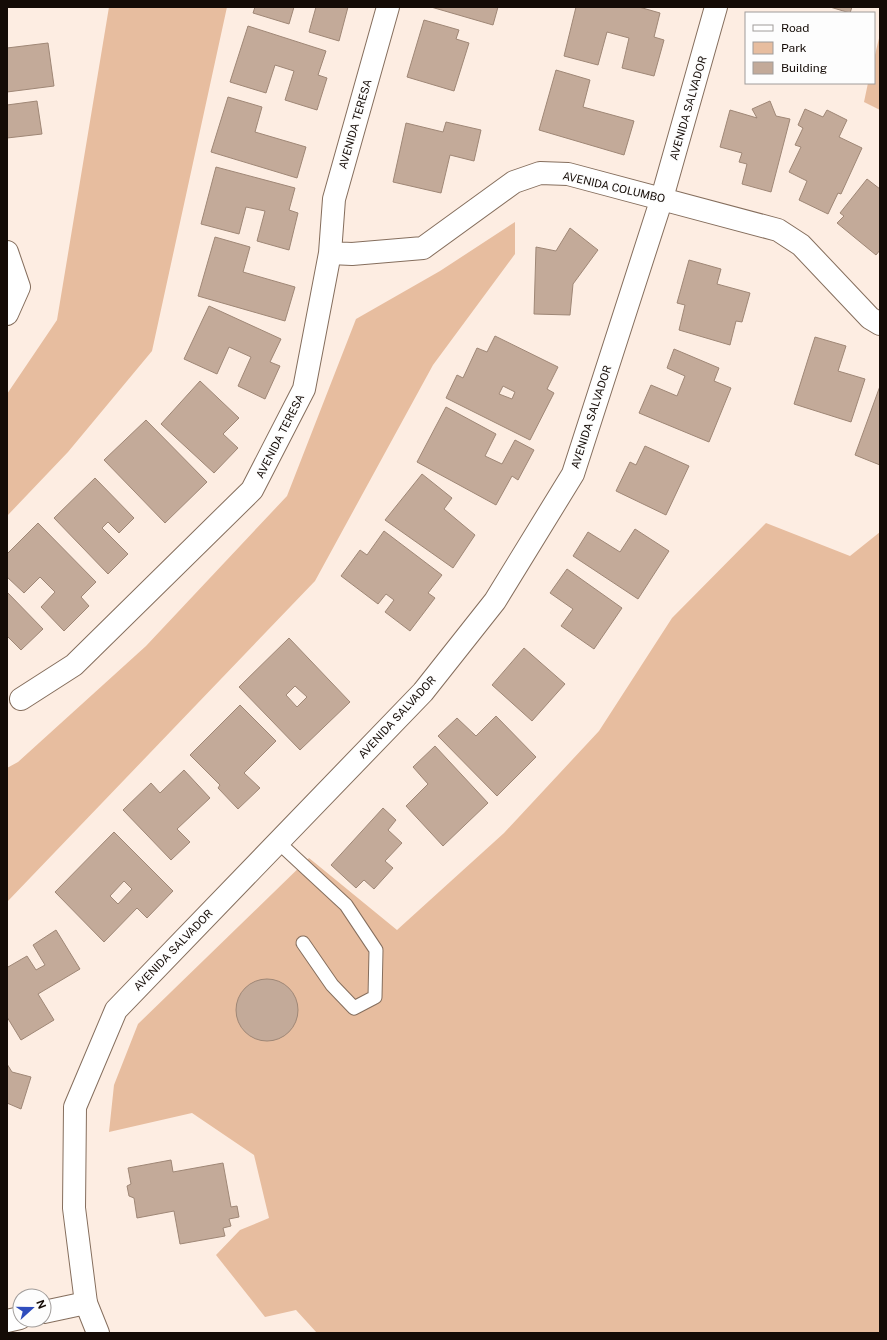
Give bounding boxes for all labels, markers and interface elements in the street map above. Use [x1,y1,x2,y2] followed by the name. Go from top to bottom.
[745,12,875,84] legend
[781,21,809,35] text: Road
[781,41,807,55] text: Park
[667,55,709,161] street label: AVENIDA SALVADOR
[781,61,827,75] text: Building
[336,78,374,170] street label: AVENIDA TERESA
[562,169,666,205] street label: AVENIDA COLUMBO
[569,364,613,470] street label: AVENIDA SALVADOR
[254,392,306,480] street label: AVENIDA TERESA
[356,673,438,761] street label: AVENIDA SALVADOR
[131,907,215,993] street label: AVENIDA SALVADOR
[12,1288,52,1328] north arrow
[34,1298,48,1311] text: N

